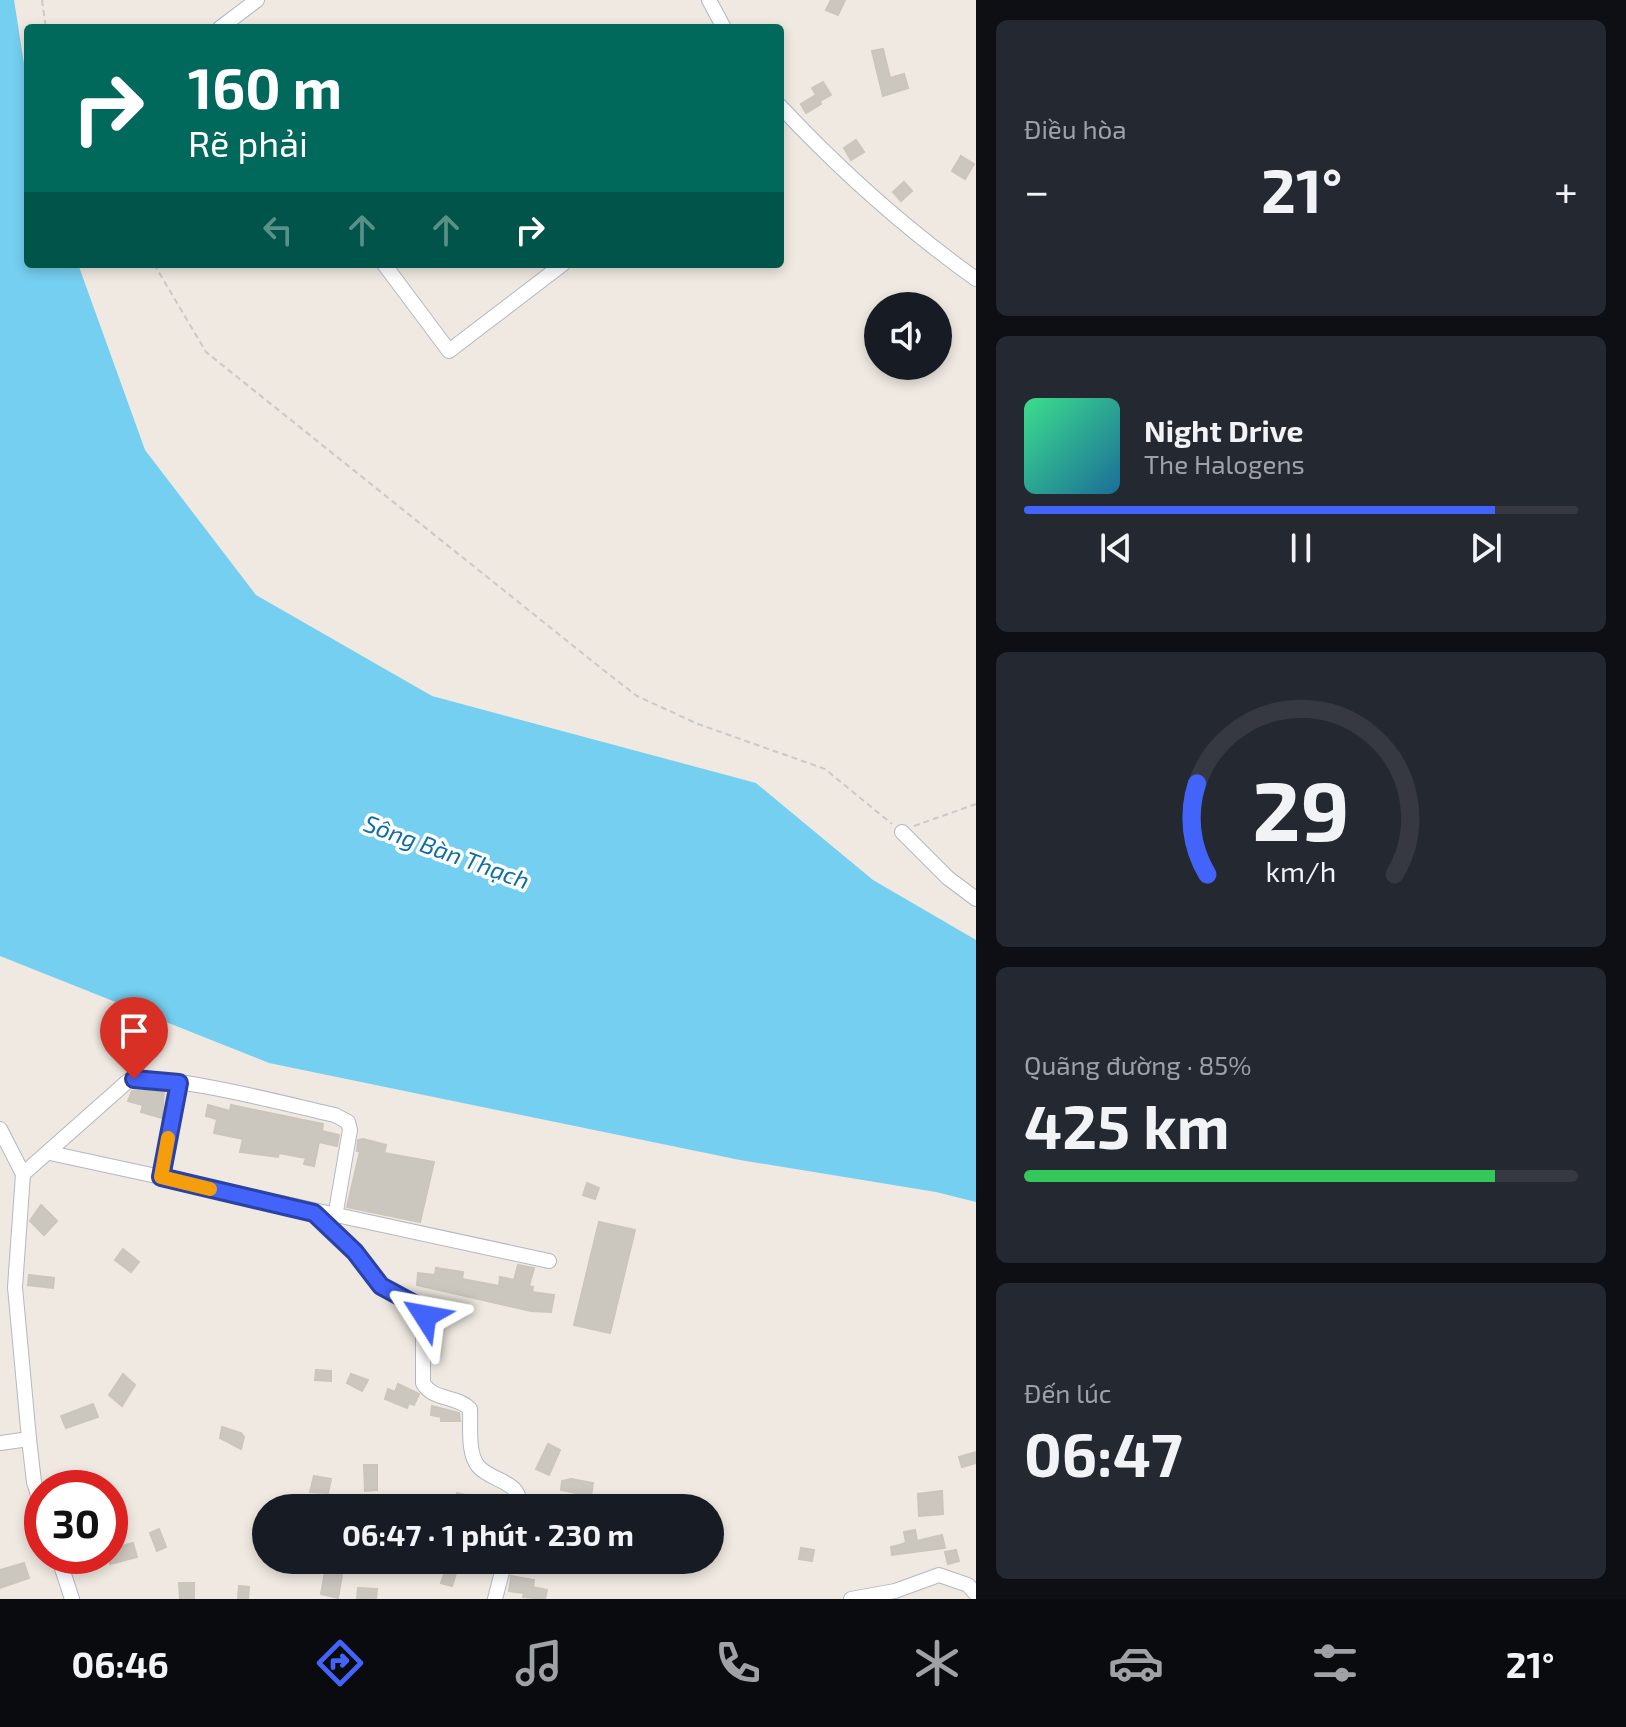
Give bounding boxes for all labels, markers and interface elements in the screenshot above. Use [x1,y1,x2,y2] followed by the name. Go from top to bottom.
[188,53,342,120] text: 160 m
[56,56,160,160] icon: right
[1024,113,1127,144] text: Điều hòa
[188,121,308,164] text: Rẽ phải
[1261,153,1342,225] text: 21°
[1024,163,1050,216] text: −
[1554,163,1578,216] text: +
[256,208,300,252] icon: left
[340,208,384,252] icon: ahead
[424,208,468,252] icon: ahead
[508,208,552,252] icon: right
[864,292,952,380] map controls
[864,292,952,380] button: sound
[1144,412,1303,448] text: Night Drive
[1144,448,1305,479] text: The Halogens
[1094,526,1138,570] icon: previous
[1279,526,1323,570] icon: pause
[1464,526,1508,570] icon: next
[1252,758,1350,858] text: 29
[360,808,534,894] water label: Sông Bàn Thạch
[1266,854,1336,889] text: km/h
[100,997,168,1079] pin
[112,1009,156,1053] icon: arrive
[1024,1049,1252,1080] text: Quãng đường · 85%
[1024,1089,1230,1161] text: 425 km
[383,1274,467,1358] position arrow
[1024,1377,1112,1408] text: Đến lúc
[1024,1417,1183,1489] text: 06:47
[24,1470,128,1574] speed limit sign: 30
[342,1516,634,1552] text: 06:47 · 1 phút · 230 m
[312,1635,368,1691] icon: directions
[511,1635,567,1691] icon: music
[710,1635,766,1691] icon: phone
[909,1635,965,1691] icon: climate
[1108,1635,1164,1691] icon: car
[1307,1635,1363,1691] icon: filters
[71,1642,169,1685] text: 06:46
[1506,1642,1555,1685] text: 21°

